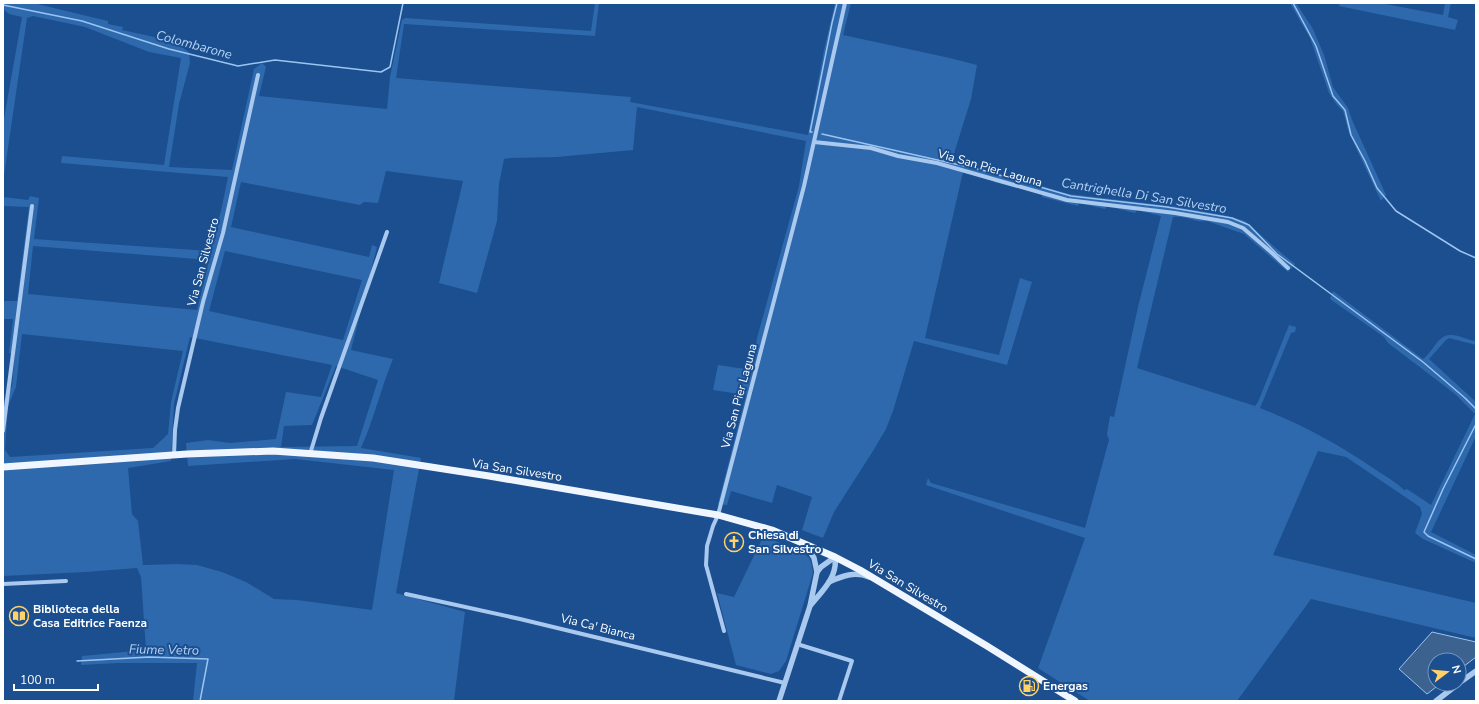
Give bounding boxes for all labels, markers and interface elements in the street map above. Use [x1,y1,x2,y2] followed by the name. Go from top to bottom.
[154,26,234,64] water label: Colombarone
[935,145,1044,191] street label: Via San Pier Laguna
[1060,174,1228,218] water label: Cantrighella Di San Silvestro
[183,216,223,309] street label: Via San Silvestro
[717,342,761,451] street label: Via San Pier Laguna
[470,455,564,485] street label: Via San Silvestro
[748,527,821,557] place label: Chiesa di San Silvestro
[723,531,745,553] church icon: Chiesa di San Silvestro
[864,555,951,616] street label: Via San Silvestro
[33,601,147,631] place label: Biblioteca della Casa Editrice Faenza
[8,605,30,627] library icon: Biblioteca della Casa Editrice Faenza
[558,610,637,644] street label: Via Ca' Bianca
[129,640,199,660] water label: Fiume Vetro
[1427,652,1467,692] north arrow
[1448,663,1464,675] text: N
[14,666,98,692] scale bar
[20,672,55,688] text: 100 m
[1018,675,1040,697] fuel station icon: Energas
[1043,678,1088,694] place label: Energas

